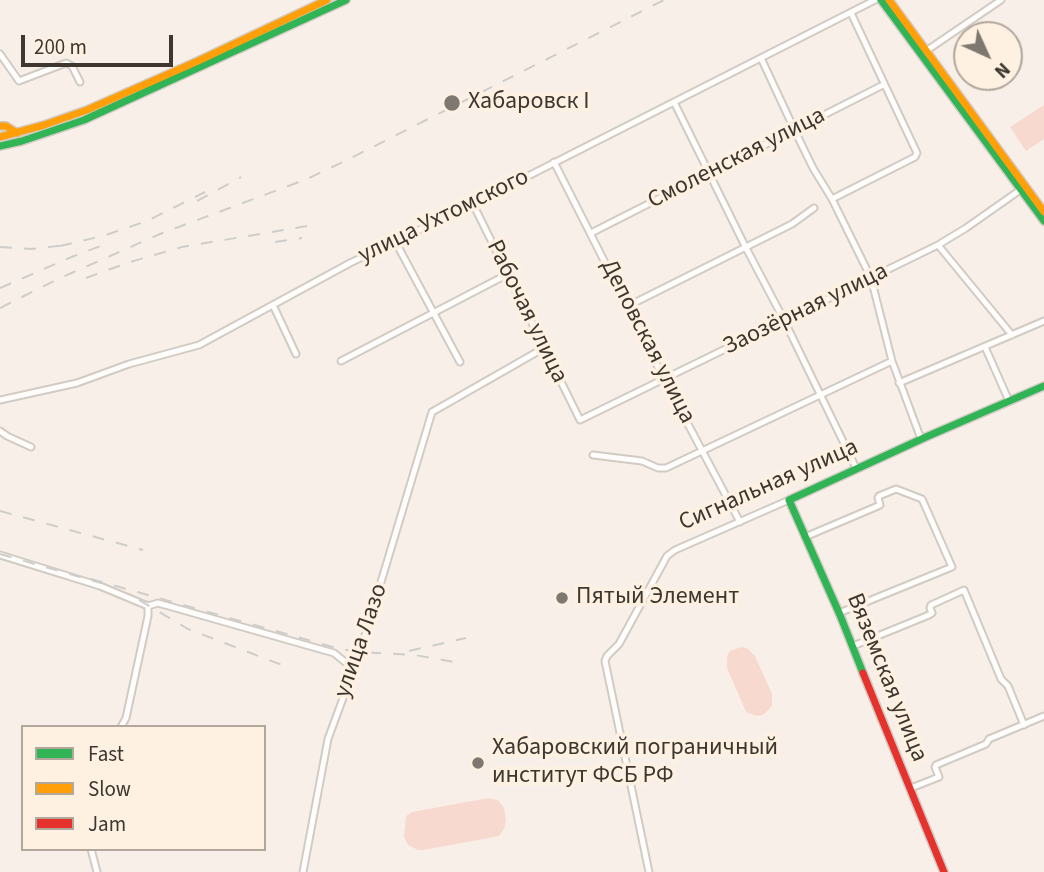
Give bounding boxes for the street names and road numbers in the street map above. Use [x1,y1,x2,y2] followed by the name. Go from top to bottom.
[644,102,830,216] street label: Смоленская улица
[354,163,534,271] street label: улица Ухтомского
[479,236,573,388] street label: Рабочая улица
[593,255,701,429] street label: Деповская улица
[719,258,893,362] street label: Заозёрная улица
[675,434,863,538] street label: Сигнальная улица
[329,580,395,702] street label: улица Лазо
[839,590,933,766] street label: Вяземская улица

